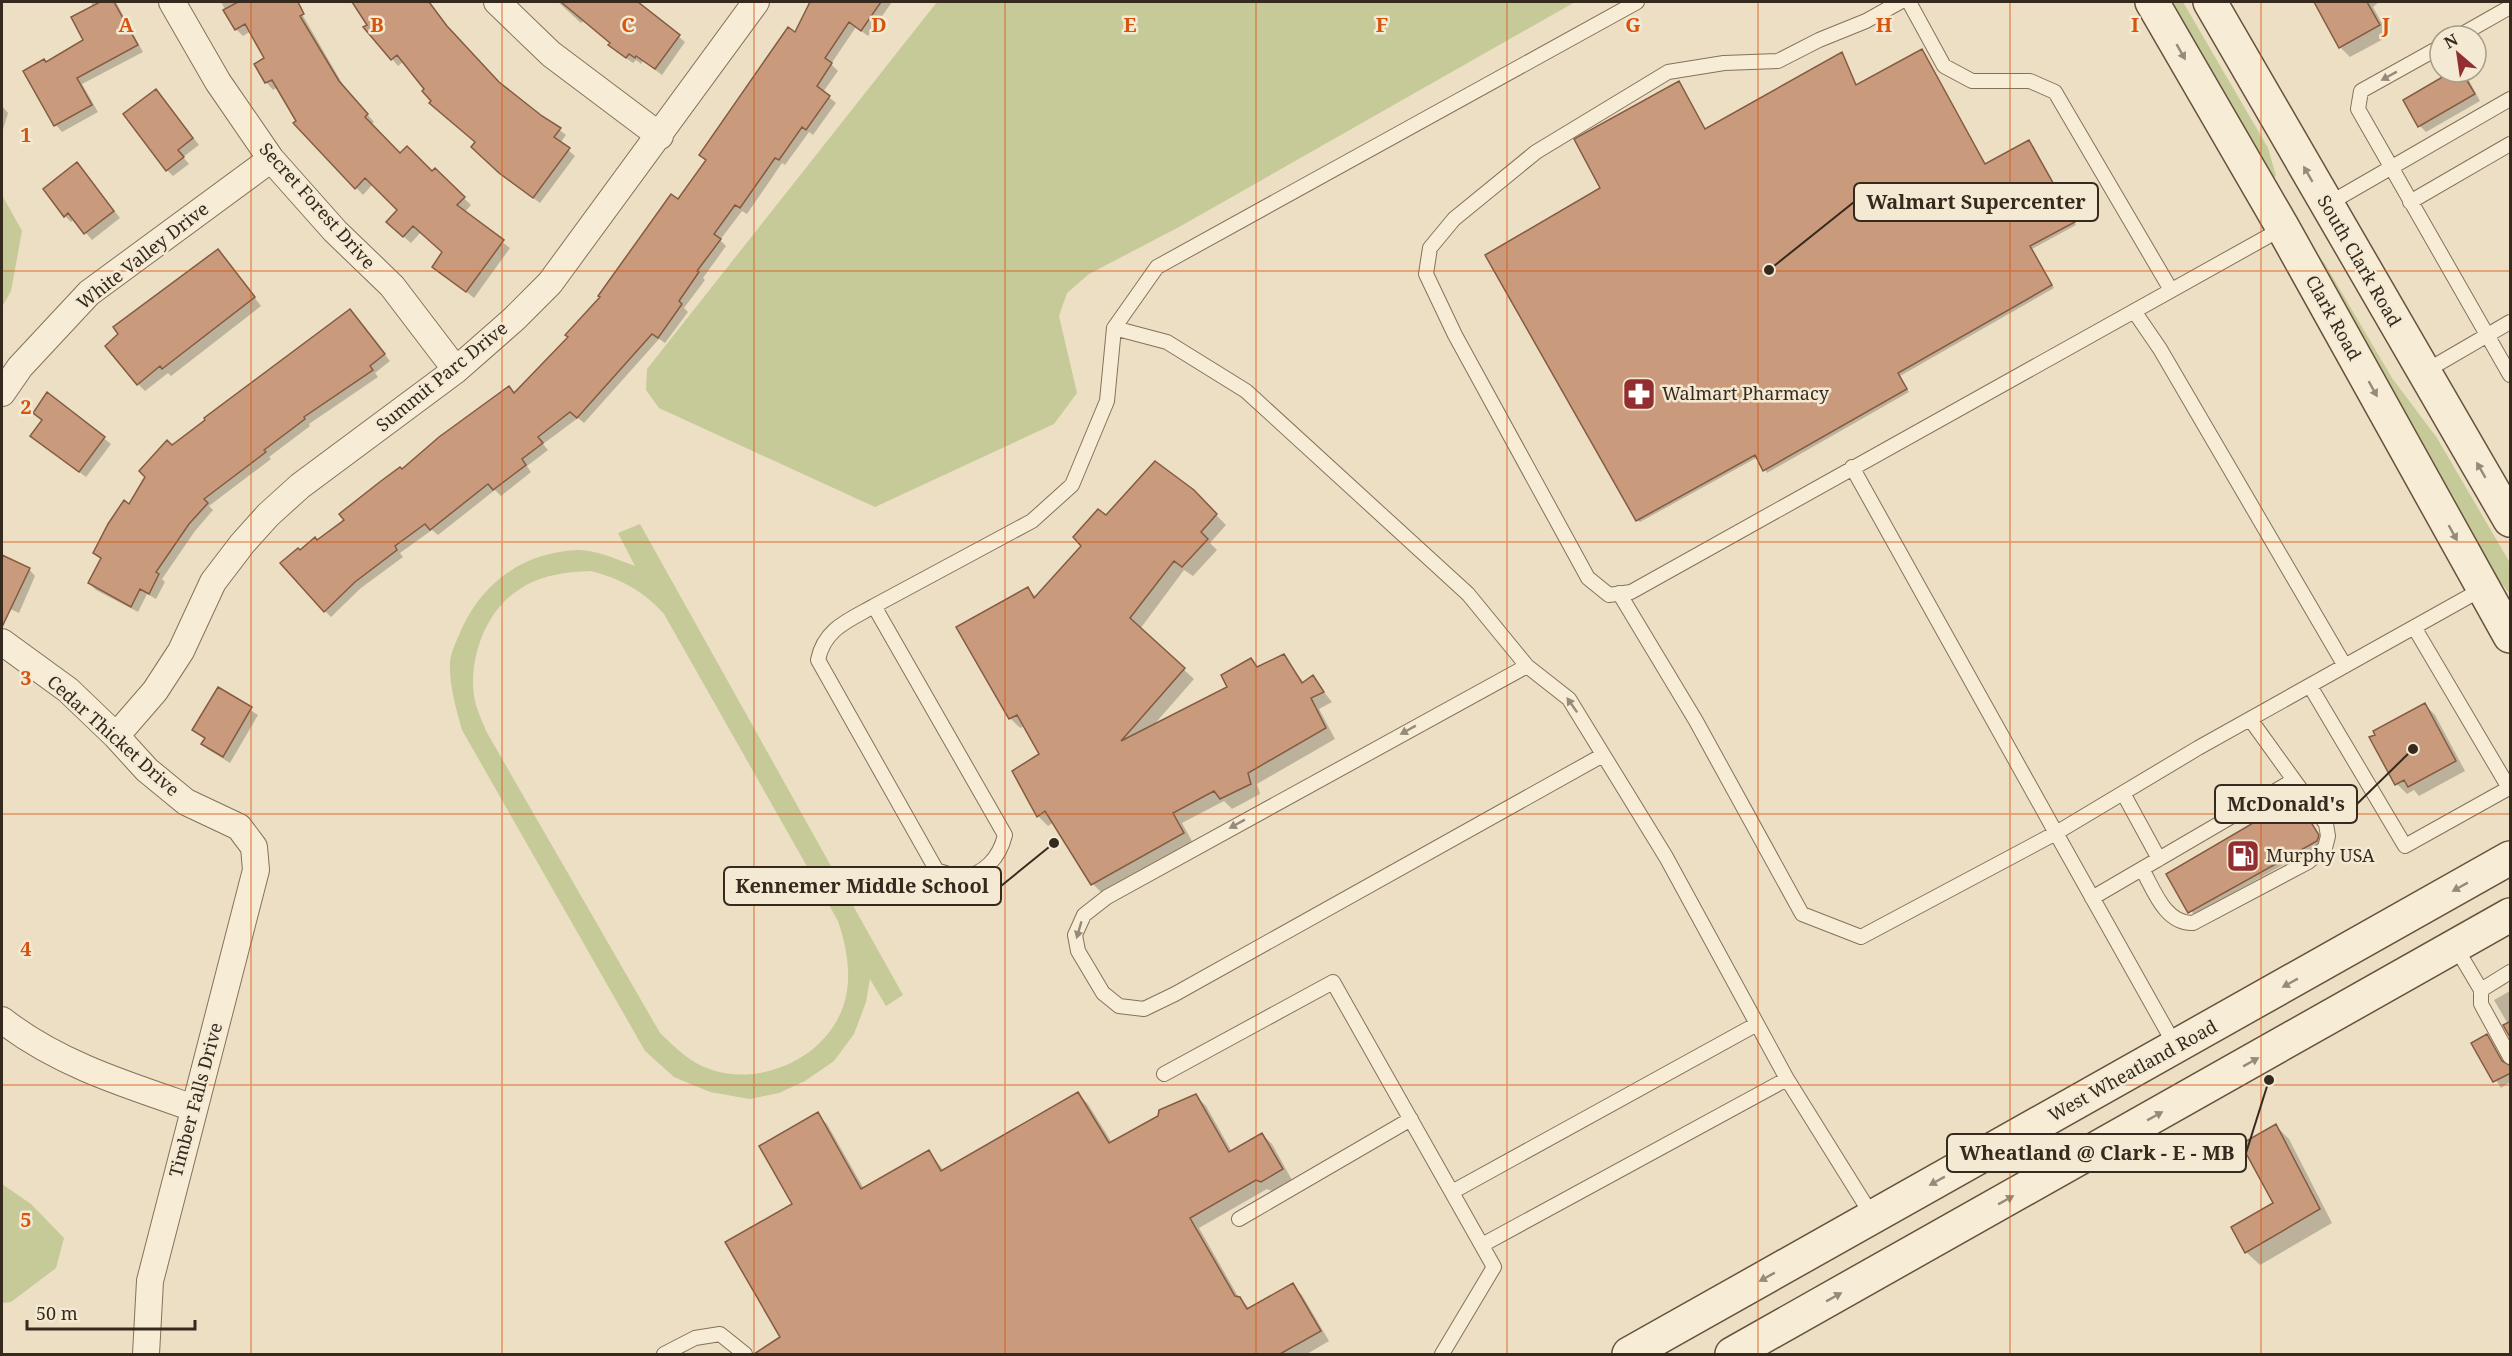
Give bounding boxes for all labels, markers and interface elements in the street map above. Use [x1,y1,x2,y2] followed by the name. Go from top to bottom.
[118,11,134,38] text: A
[370,11,384,38] text: B
[621,11,635,38] text: C
[871,11,887,38] text: D
[1123,11,1137,38] text: E
[1376,11,1388,38] text: F
[1625,11,1641,38] text: G
[1876,11,1892,38] text: H
[2131,11,2139,38] text: I
[2381,11,2390,38] text: J
[2428,24,2488,84] north arrow
[2440,28,2462,54] text: N
[2176,44,2186,61] one-way arrow
[2380,71,2397,81] one-way arrow
[20,121,32,148] text: 1
[255,137,381,274] street label: Secret Forest Drive
[2303,166,2314,182] one-way arrow
[1854,183,2098,221] callout: Walmart Supercenter
[1866,188,2086,215] text: Walmart Supercenter
[2313,192,2405,330] street label: South Clark Road
[72,196,213,314] street label: White Valley Drive
[2301,272,2365,364] street label: Clark Road
[371,316,512,437] street label: Summit Parc Drive
[1621,376,1657,412] pharmacy icon: Walmart Pharmacy
[1662,381,1830,405] place label: Walmart Pharmacy
[2368,381,2378,398] one-way arrow
[20,393,32,420] text: 2
[2476,461,2486,478] one-way arrow
[2448,524,2458,541] one-way arrow
[20,664,32,691] text: 3
[42,669,185,801] street label: Cedar Thicket Drive
[1566,698,1578,714] one-way arrow
[1399,725,1416,735] one-way arrow
[2215,785,2357,823] callout: McDonald's
[2227,790,2345,817] text: McDonald's
[1229,819,1246,829] one-way arrow
[2225,838,2261,874] fuel station icon: Murphy USA
[2266,843,2375,867] place label: Murphy USA
[724,867,1001,905] callout: Kennemer Middle School
[735,872,989,899] text: Kennemer Middle School
[2451,882,2468,892] one-way arrow
[1073,921,1083,939] one-way arrow
[20,935,32,962] text: 4
[2281,977,2298,987] one-way arrow
[2044,1014,2221,1127] street label: West Wheatland Road
[163,1020,227,1180] street label: Timber Falls Drive
[2242,1057,2259,1067] one-way arrow
[2147,1111,2164,1121] one-way arrow
[1947,1134,2246,1172] callout: Wheatland @ Clark - E - MB
[1960,1139,2234,1166] text: Wheatland @ Clark - E - MB
[1928,1176,1945,1186] one-way arrow
[1998,1195,2015,1205] one-way arrow
[20,1206,32,1233] text: 5
[1758,1272,1775,1282] one-way arrow
[1826,1292,1843,1302] one-way arrow
[27,1293,195,1331] scale bar
[36,1301,78,1325] text: 50 m

